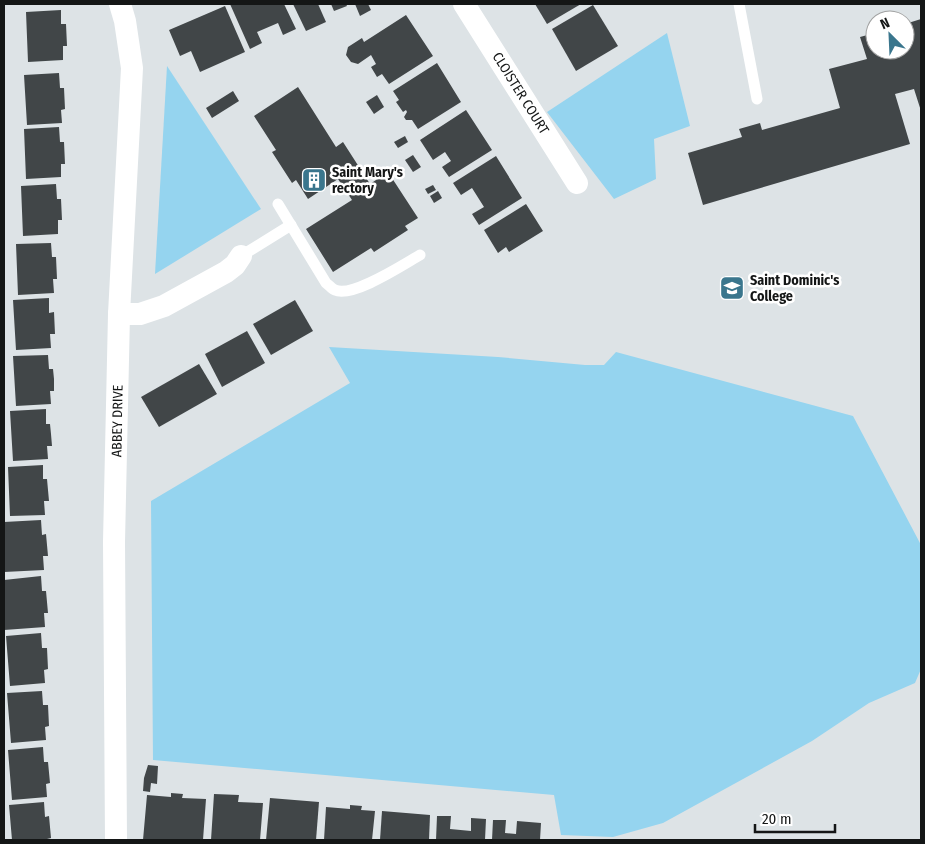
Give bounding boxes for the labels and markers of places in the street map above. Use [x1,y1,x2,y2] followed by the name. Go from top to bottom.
[332,164,403,197] place label: Saint Mary's rectory
[301,167,327,193] building icon: Saint Mary's rectory
[750,272,839,305] place label: Saint Dominic's College
[719,275,745,301] school or university icon: Saint Dominic's College

